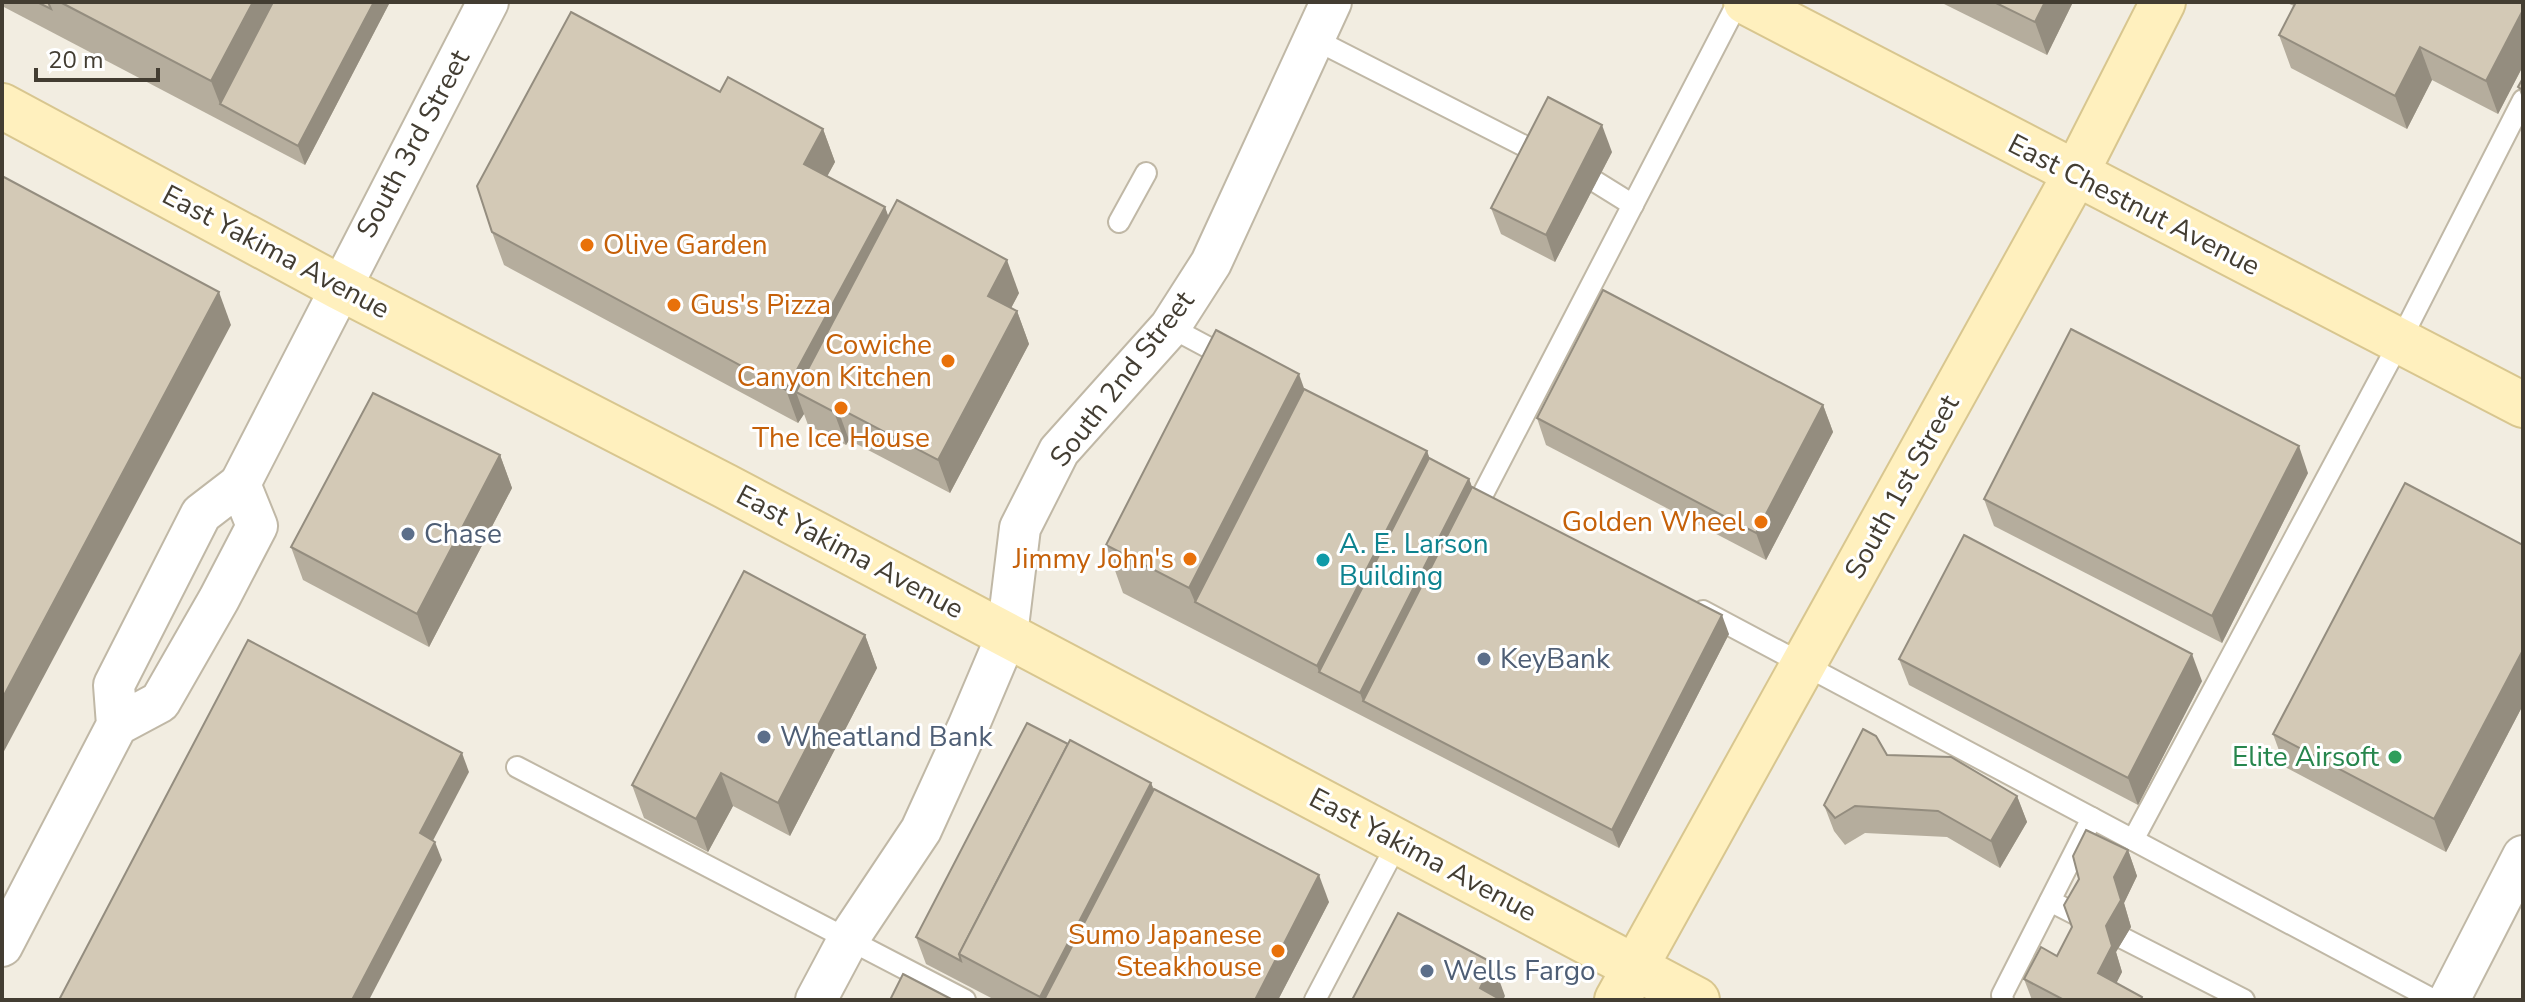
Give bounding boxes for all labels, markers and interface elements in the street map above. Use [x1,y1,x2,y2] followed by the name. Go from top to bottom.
[36,32,158,82] scale bar
[347,43,479,245] street label: South 3rd Street
[48,44,104,76] text: 20 m
[2002,125,2266,285] street label: East Chestnut Avenue
[156,176,396,328] street label: East Yakima Avenue
[603,226,768,264] place label: Olive Garden
[578,236,596,254] marker: Olive Garden
[1041,283,1203,475] street label: South 2nd Street
[690,286,831,324] place label: Gus's Pizza
[665,296,683,314] marker: Gus's Pizza
[737,326,932,396] place label: Cowiche Canyon Kitchen
[939,352,957,370] marker: Cowiche Canyon Kitchen
[1836,388,1968,586] street label: South 1st Street
[832,399,850,417] marker: The Ice House
[752,419,930,457] place label: The Ice House
[730,476,970,628] street label: East Yakima Avenue
[1562,503,1746,541] place label: Golden Wheel
[1752,513,1770,531] marker: Golden Wheel
[424,515,502,553] place label: Chase
[399,525,417,543] marker: Chase
[1339,525,1489,595] place label: A. E. Larson Building
[1012,540,1174,578] place label: Jimmy John's
[1181,550,1199,568] marker: Jimmy John's
[1314,551,1332,569] marker: A. E. Larson Building
[1500,640,1611,678] place label: KeyBank
[1475,650,1493,668] marker: KeyBank
[780,718,993,756] place label: Wheatland Bank
[755,728,773,746] marker: Wheatland Bank
[2232,738,2379,776] place label: Elite Airsoft
[2386,748,2404,766] marker: Elite Airsoft
[1303,779,1543,931] street label: East Yakima Avenue
[1068,916,1262,986] place label: Sumo Japanese Steakhouse
[1269,942,1287,960] marker: Sumo Japanese Steakhouse
[1443,952,1596,990] place label: Wells Fargo
[1418,962,1436,980] marker: Wells Fargo

